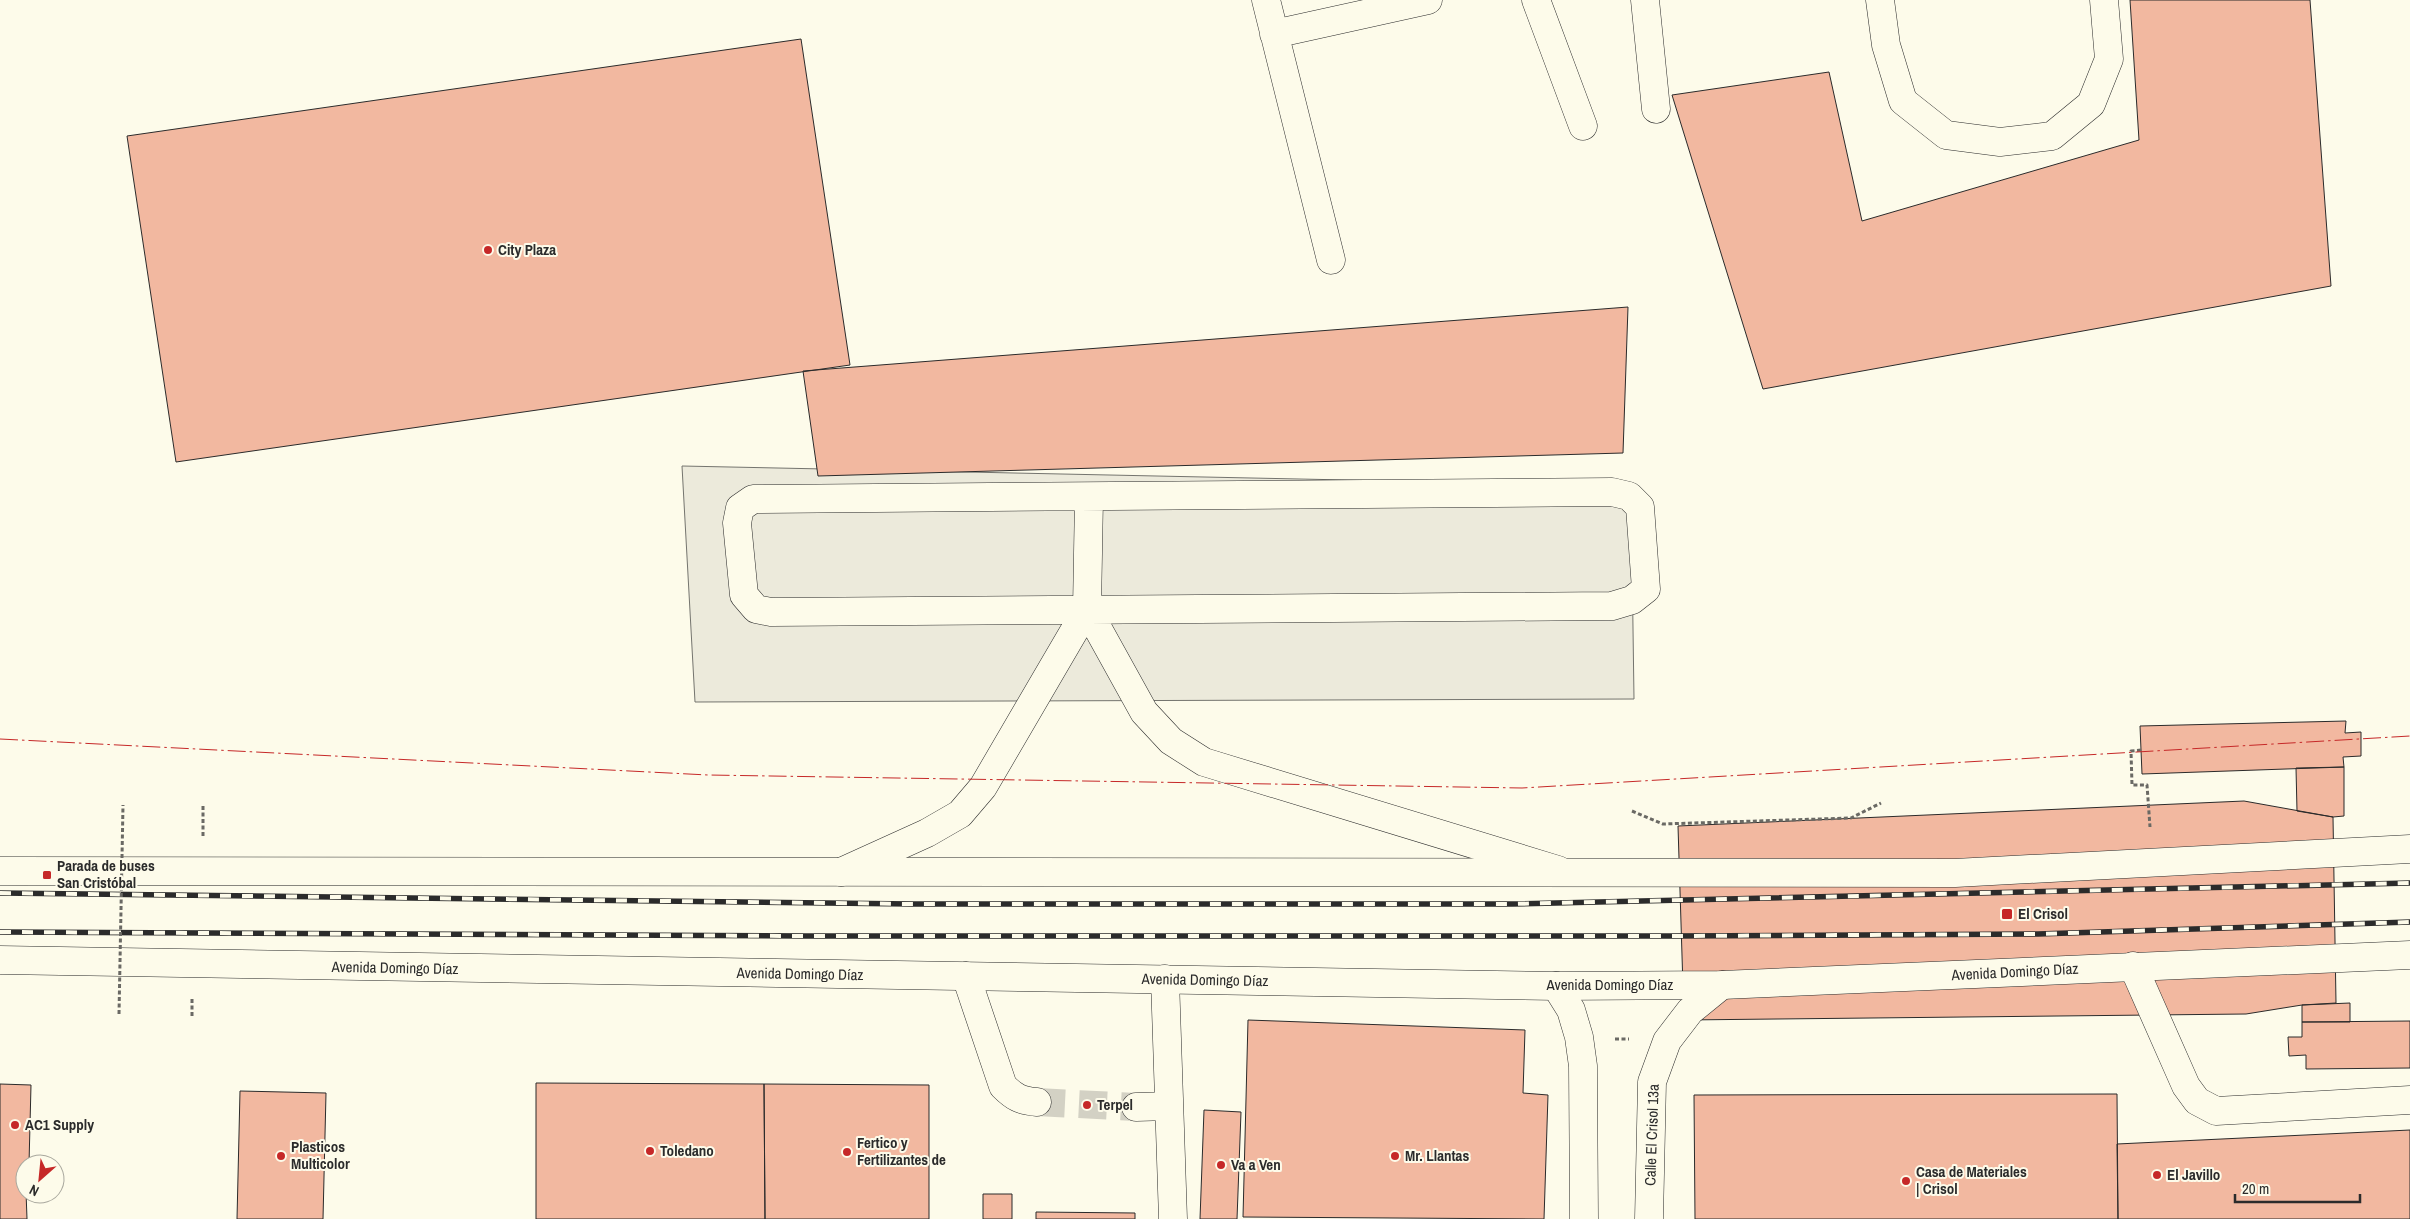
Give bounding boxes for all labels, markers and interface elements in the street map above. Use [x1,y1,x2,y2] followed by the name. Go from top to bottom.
[498,239,556,260] place label: City Plaza
[482,244,494,256] marker: City Plaza
[57,855,155,893] place label: Parada de buses San Cristóbal
[41,869,53,881] marker: Parada de buses San Cristóbal
[2018,903,2068,924] place label: El Crisol
[2000,907,2014,921] marker: El Crisol
[330,956,459,979] street label: Avenida Domingo Díaz
[1950,958,2079,985] street label: Avenida Domingo Díaz
[735,962,864,985] street label: Avenida Domingo Díaz
[1140,968,1269,991] street label: Avenida Domingo Díaz
[1546,974,1673,995] street label: Avenida Domingo Díaz
[1639,1084,1664,1186] street label: Calle El Crisol 13a
[1097,1094,1133,1115] place label: Terpel
[1081,1099,1093,1111] marker: Terpel
[25,1114,94,1135] place label: AC1 Supply
[9,1119,21,1131] marker: AC1 Supply
[857,1132,946,1170] place label: Fertico y Fertilizantes de
[291,1136,350,1174] place label: Plasticos Multicolor
[660,1140,714,1161] place label: Toledano
[644,1145,656,1157] marker: Toledano
[1405,1145,1469,1166] place label: Mr. Llantas
[841,1146,853,1158] marker: Fertico y Fertilizantes de
[275,1150,287,1162] marker: Plasticos Multicolor
[1389,1150,1401,1162] marker: Mr. Llantas
[15,1154,65,1204] north arrow
[1231,1154,1281,1175] place label: Va a Ven
[1215,1159,1227,1171] marker: Va a Ven
[1916,1161,2027,1199] place label: Casa de Materiales | Crisol
[2167,1164,2220,1185] place label: El Javillo
[2151,1169,2163,1181] marker: El Javillo
[2235,1172,2360,1204] scale bar
[1900,1175,1912,1187] marker: Casa de Materiales | Crisol
[2242,1178,2269,1199] text: 20 m
[26,1181,42,1200] text: N

